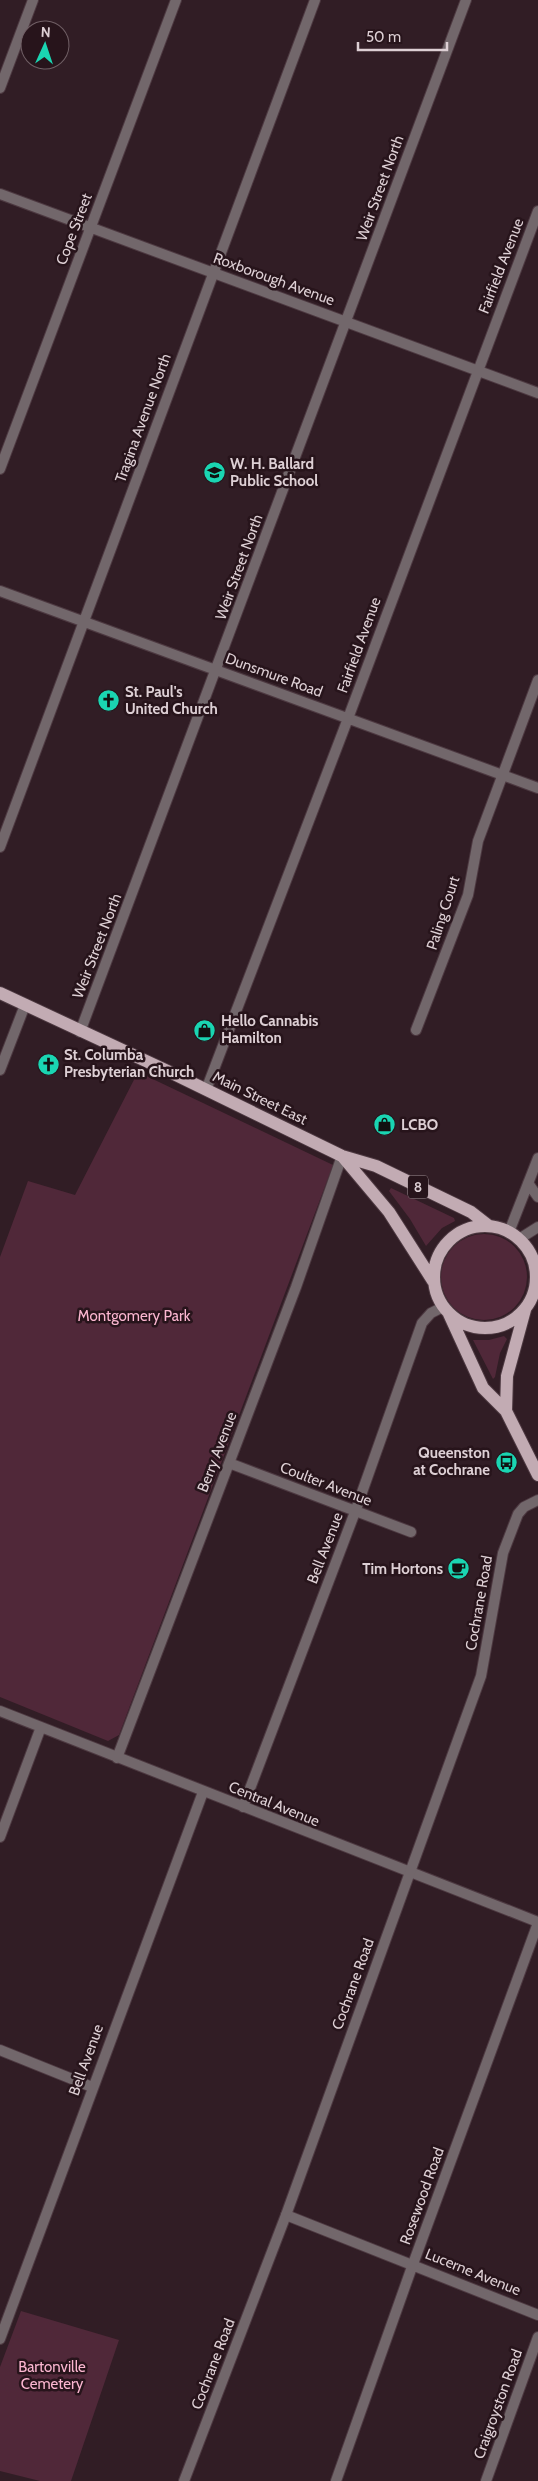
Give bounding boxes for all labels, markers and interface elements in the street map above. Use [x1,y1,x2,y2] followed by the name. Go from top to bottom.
[20,20,70,70] north arrow
[358,20,447,52] scale bar
[40,23,51,41] text: N
[366,28,401,46] text: 50 m
[353,133,407,243] street label: Weir Street North
[52,191,96,267] street label: Cope Street
[475,215,528,316] street label: Fairfield Avenue
[211,249,337,309] street label: Roxborough Avenue
[111,351,175,485] street label: Tragina Avenue North
[230,455,318,490] place label: W. H. Ballard Public School
[202,461,226,485] school or university icon: W. H. Ballard Public School
[212,512,266,622] street label: Weir Street North
[333,594,385,695] street label: Fairfield Avenue
[223,649,325,701] street label: Dunsmure Road
[125,683,218,718] place label: St. Paul's United Church
[97,689,121,713] church icon: St. Paul's United Church
[423,874,463,952] street label: Paling Court
[69,891,125,1001] street label: Weir Street North
[221,1012,318,1047] place label: Hello Cannabis Hamilton
[193,1018,217,1042] shop icon: Hello Cannabis Hamilton
[64,1046,194,1081] place label: St. Columba Presbyterian Church
[36,1052,60,1076] church icon: St. Columba Presbyterian Church
[210,1067,310,1129] street label: Main Street East
[373,1113,397,1137] shop icon: LCBO
[401,1116,438,1134] place label: LCBO
[408,1176,428,1198] road number: 8
[78,1307,191,1325] park label: Montgomery Park
[193,1409,241,1495] street label: Berry Avenue
[413,1444,490,1479] place label: Queenston at Cochrane
[494,1450,518,1474] bus stop icon: Queenston at Cochrane
[278,1458,375,1510] street label: Coulter Avenue
[303,1510,347,1586] street label: Bell Avenue
[462,1554,496,1652] street label: Cochrane Road
[447,1557,471,1581] cafe icon: Tim Hortons
[362,1560,443,1578] place label: Tim Hortons
[226,1778,322,1831] street label: Central Avenue
[328,1936,378,2032] street label: Cochrane Road
[65,2022,107,2098] street label: Bell Avenue
[396,2145,448,2247] street label: Rosewood Road
[423,2245,524,2299] street label: Lucerne Avenue
[187,2316,239,2412] street label: Cochrane Road
[470,2347,526,2461] street label: Craigroyston Road
[18,2358,86,2393] park label: Bartonville Cemetery

